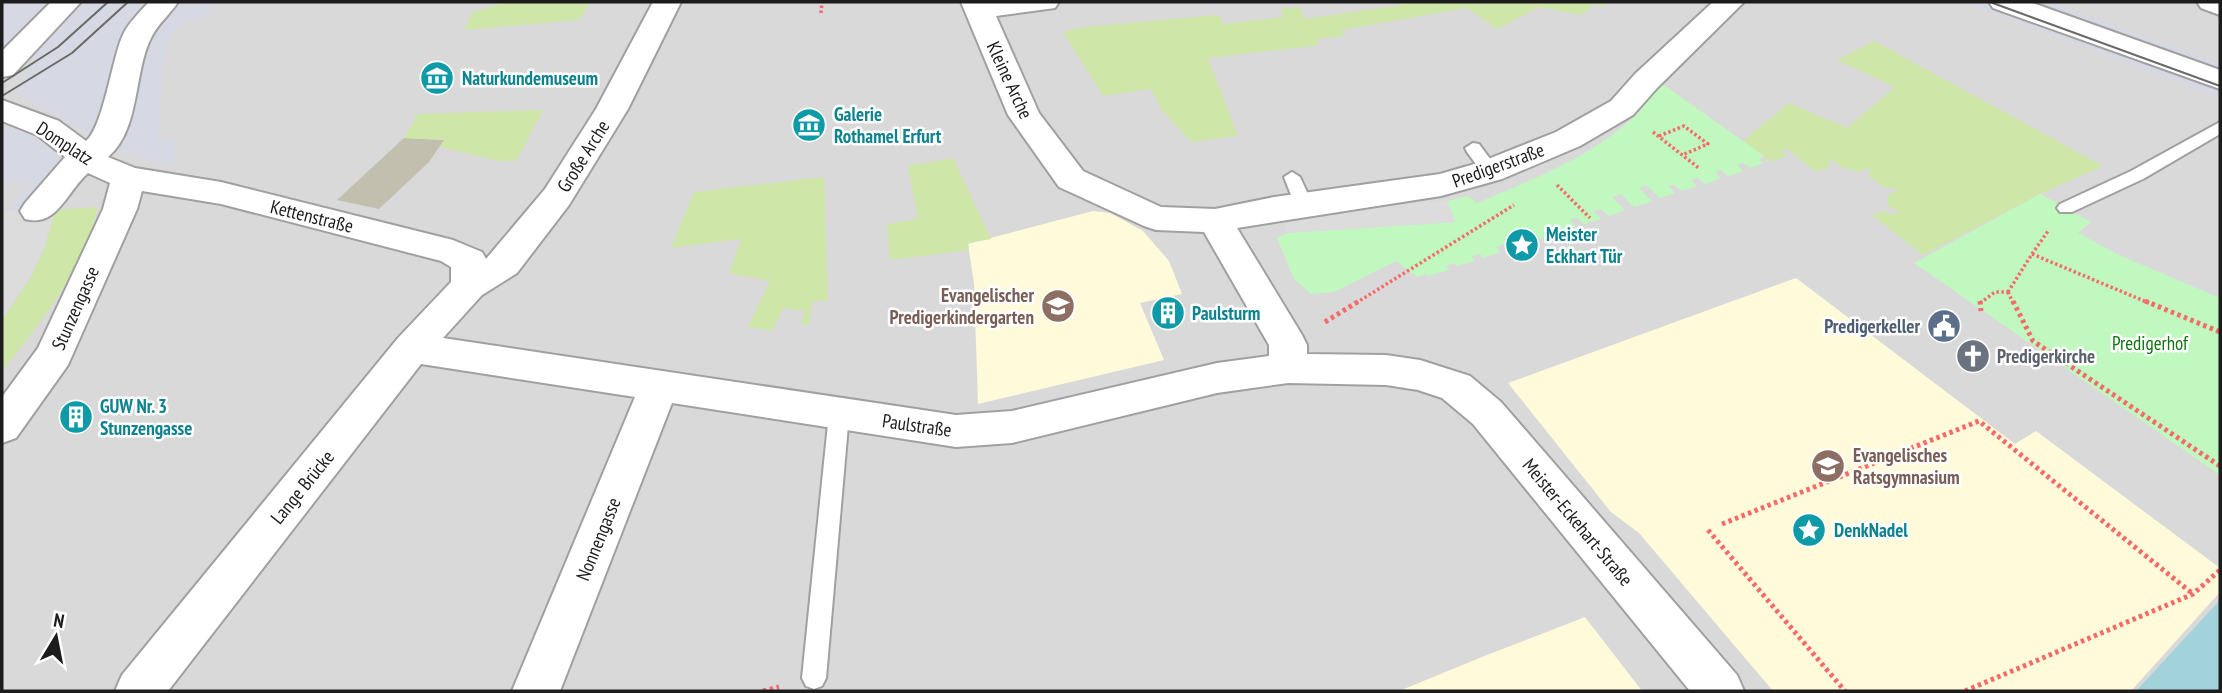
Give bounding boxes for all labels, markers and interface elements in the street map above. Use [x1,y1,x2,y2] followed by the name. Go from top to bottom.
[982,37,1038,123] street label: Kleine Arche
[418,59,456,97] museum icon: Naturkundemuseum
[462,66,598,90] place label: Naturkundemuseum
[834,102,942,148] place label: Galerie Rothamel Erfurt
[790,106,828,144] museum icon: Galerie Rothamel Erfurt
[551,115,615,197] street label: Große Arche
[32,116,98,170] street label: Domplatz
[1449,137,1547,193] street label: Predigerstraße
[268,194,356,238] street label: Kettenstraße
[1546,222,1623,268] place label: Meister Eckhart Tür
[1503,226,1541,264] place icon: Meister Eckhart Tür
[46,262,104,354] street label: Stunzengasse
[890,283,1034,329] place label: Evangelischer Predigerkindergarten
[1039,287,1077,325] school or university icon: Evangelischer Predigerkindergarten
[1149,294,1187,332] building icon: Paulsturm
[1192,301,1260,325] place label: Paulsturm
[1925,307,1963,345] public building icon: Predigerkeller
[1824,314,1920,338] place label: Predigerkeller
[2112,331,2189,355] park label: Predigerhof
[1954,337,1992,375] church icon: Predigerkirche
[1997,344,2095,368] place label: Predigerkirche
[100,394,192,440] place label: GUW Nr. 3 Stunzengasse
[57,398,95,436] building icon: GUW Nr. 3 Stunzengasse
[881,408,953,442] street label: Paulstraße
[1853,443,1960,489] place label: Evangelisches Ratsgymnasium
[265,445,339,529] street label: Lange Brücke
[1809,447,1847,485] school or university icon: Evangelisches Ratsgymnasium
[1518,453,1638,591] street label: Meister-Eckehart-Straße
[570,494,626,584] street label: Nonnengasse
[1790,511,1828,549] place icon: DenkNadel
[1834,518,1908,542] place label: DenkNadel
[21,602,91,672] north arrow
[52,608,66,633] text: N

